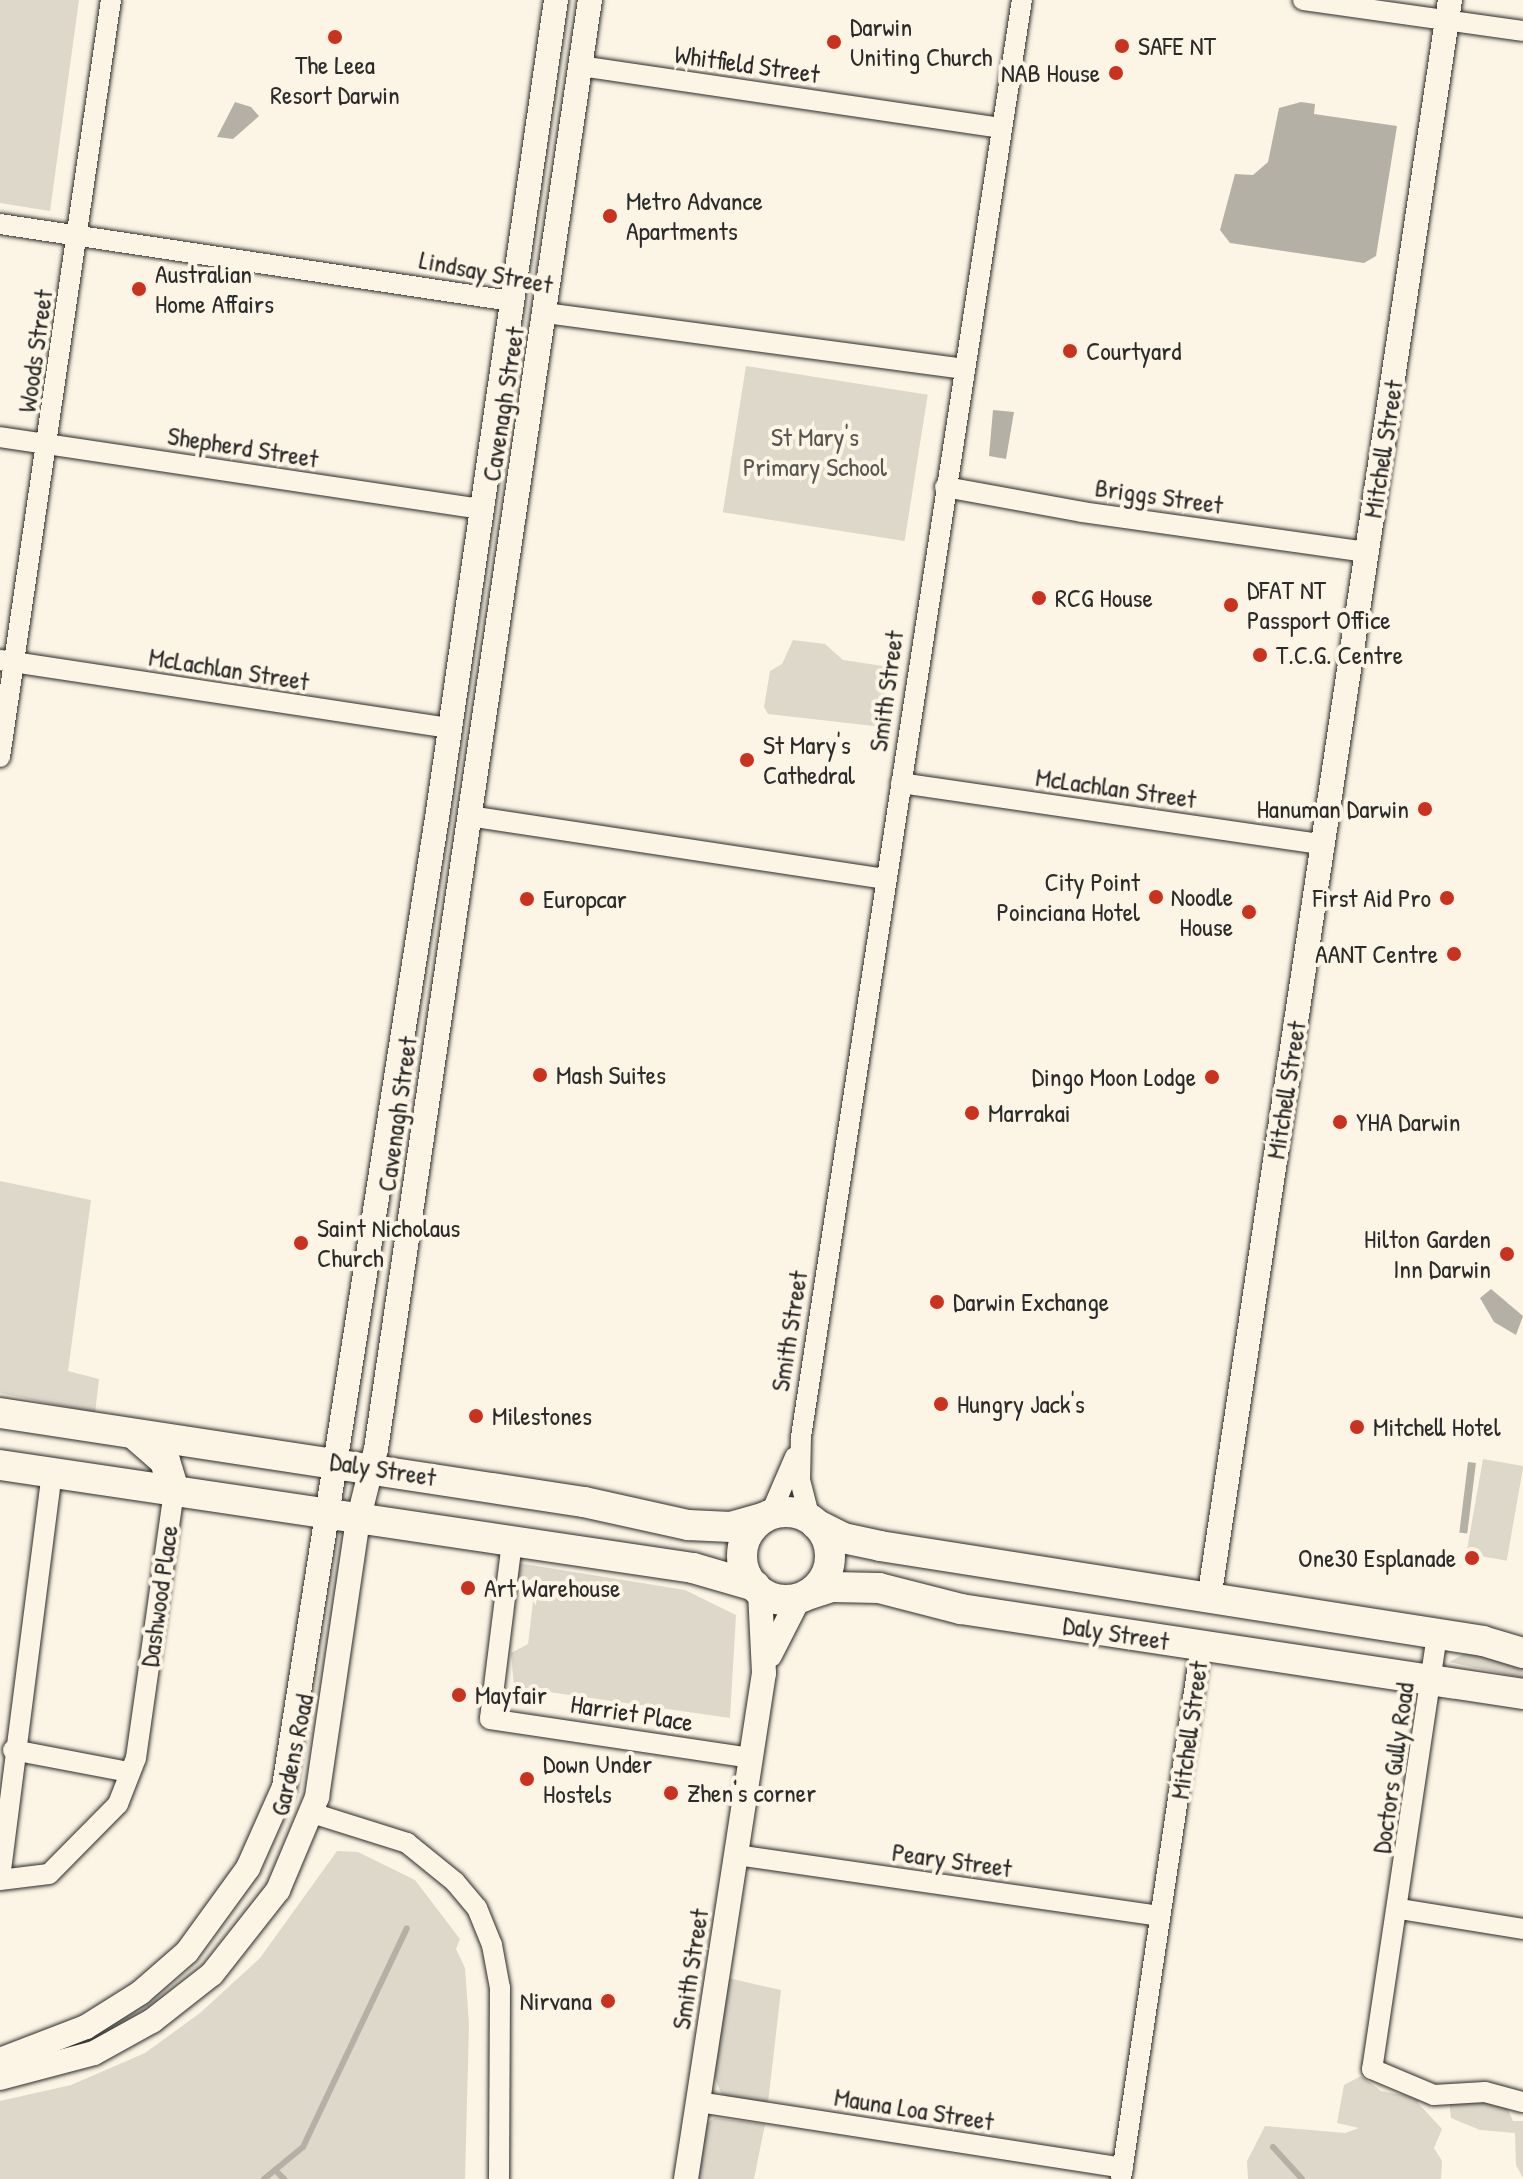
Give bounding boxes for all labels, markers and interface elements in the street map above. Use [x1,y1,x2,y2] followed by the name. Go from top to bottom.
[850,11,993,72] place label: Darwin Uniting Church
[326,28,344,46] marker: The Leea Resort Darwin
[1138,30,1216,62] place label: SAFE NT
[825,33,843,51] marker: Darwin Uniting Church
[1113,37,1131,55] marker: SAFE NT
[673,38,821,90] street label: Whitfield Street
[270,49,400,110] place label: The Leea Resort Darwin
[1001,57,1100,89] place label: NAB House
[1107,64,1125,82] marker: NAB House
[626,185,763,246] place label: Metro Advance Apartments
[601,207,619,225] marker: Metro Advance Apartments
[417,244,555,300] street label: Lindsay Street
[155,258,274,320] place label: Australian Home Affairs
[130,280,148,298] marker: Australian Home Affairs
[11,288,59,414] street label: Woods Street
[475,324,531,484] street label: Cavenagh Street
[1086,335,1181,367] place label: Courtyard
[1061,342,1079,360] marker: Courtyard
[1357,378,1409,520] street label: Mitchell Street
[165,420,321,474] street label: Shepherd Street
[743,421,887,482] park label: St Mary's Primary School
[1093,472,1225,520] street label: Briggs Street
[1247,574,1391,636] place label: DFAT NT Passport Office
[1055,582,1153,614] place label: RCG House
[1030,589,1048,607] marker: RCG House
[1222,596,1240,614] marker: DFAT NT Passport Office
[862,629,910,753] street label: Smith Street
[1276,639,1403,671] place label: T.C.G. Centre
[147,641,311,697] street label: McLachlan Street
[1251,646,1269,664] marker: T.C.G. Centre
[763,729,855,790] place label: St Mary's Cathedral
[738,751,756,769] marker: St Mary's Cathedral
[1034,761,1198,815] street label: McLachlan Street
[1257,793,1409,825] place label: Hanuman Darwin
[1416,800,1434,818] marker: Hanuman Darwin
[997,866,1140,928] place label: City Point Poinciana Hotel
[1171,881,1233,942] place label: Noodle House
[1313,882,1431,914] place label: First Aid Pro
[543,883,627,915] place label: Europcar
[1147,888,1165,906] marker: City Point Poinciana Hotel
[1438,889,1456,907] marker: First Aid Pro
[518,890,536,908] marker: Europcar
[1240,903,1258,921] marker: Noodle House
[1315,938,1438,970] place label: AANT Centre
[1445,945,1463,963] marker: AANT Centre
[1260,1019,1312,1161] street label: Mitchell Street
[371,1035,423,1193] street label: Cavenagh Street
[556,1059,666,1091] place label: Mash Suites
[1032,1061,1196,1093] place label: Dingo Moon Lodge
[531,1066,549,1084] marker: Mash Suites
[1203,1068,1221,1086] marker: Dingo Moon Lodge
[988,1097,1071,1129] place label: Marrakai
[963,1104,981,1122] marker: Marrakai
[1356,1106,1460,1138] place label: YHA Darwin
[1331,1113,1349,1131] marker: YHA Darwin
[317,1212,460,1274] place label: Saint Nicholaus Church
[1364,1223,1491,1284] place label: Hilton Garden Inn Darwin
[292,1234,310,1252] marker: Saint Nicholaus Church
[1498,1245,1516,1263] marker: Hilton Garden Inn Darwin
[764,1268,814,1394] street label: Smith Street
[953,1286,1109,1318] place label: Darwin Exchange
[928,1293,946,1311] marker: Darwin Exchange
[957,1388,1085,1420] place label: Hungry Jack's
[932,1395,950,1413] marker: Hungry Jack's
[492,1400,592,1432] place label: Milestones
[467,1407,485,1425] marker: Milestones
[1373,1411,1501,1443] place label: Mitchell Hotel
[1348,1418,1366,1436] marker: Mitchell Hotel
[328,1445,438,1493] street label: Daly Street
[134,1523,184,1669] street label: Dashwood Place
[1298,1542,1456,1574] place label: One30 Esplanade
[1463,1549,1481,1567] marker: One30 Esplanade
[484,1572,620,1604] place label: Art Warehouse
[459,1579,477,1597] marker: Art Warehouse
[1061,1609,1171,1657] street label: Daly Street
[1164,1659,1214,1801] street label: Mitchell Street
[475,1679,547,1711] place label: Mayfair
[1366,1681,1420,1855] street label: Doctors Gully Road
[450,1686,468,1704] marker: Mayfair
[569,1688,695,1738] street label: Harriet Place
[264,1691,320,1819] street label: Gardens Road
[543,1748,652,1810] place label: Down Under Hostels
[518,1770,536,1788] marker: Down Under Hostels
[687,1777,816,1809] place label: Zhen's corner
[662,1784,680,1802] marker: Zhen's corner
[890,1836,1014,1884] street label: Peary Street
[665,1906,715,2032] street label: Smith Street
[520,1985,592,2017] place label: Nirvana
[599,1992,617,2010] marker: Nirvana
[832,2081,996,2137] street label: Mauna Loa Street

